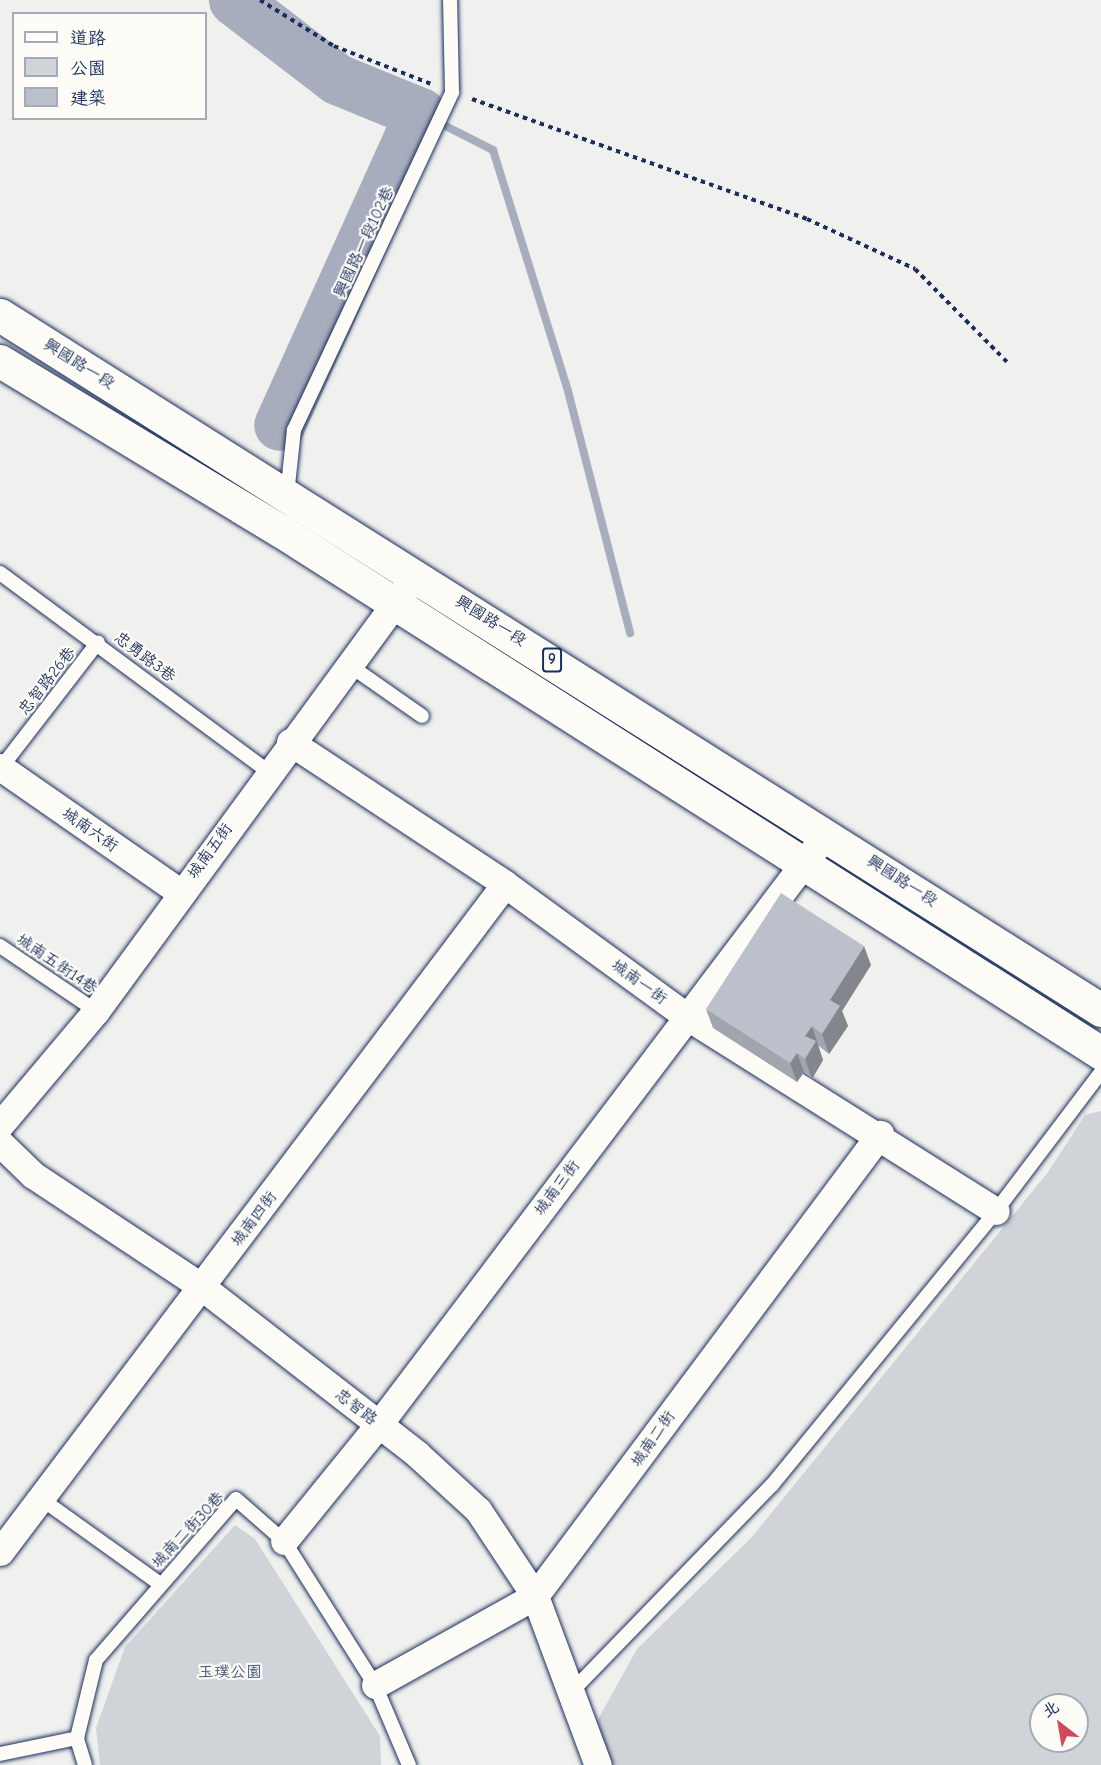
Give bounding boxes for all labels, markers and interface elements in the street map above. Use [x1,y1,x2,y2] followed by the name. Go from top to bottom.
[12,12,207,120] legend
[70,28,106,49] text: 道路
[70,58,106,79] text: 公園
[70,88,106,109] text: 建築
[330,183,398,301] street label: 興國路一段102巷
[40,335,118,393] street label: 興國路一段
[452,592,530,650] street label: 興國路一段
[110,628,180,686] street label: 忠勇路3巷
[14,643,80,719] street label: 忠智路26巷
[542,648,562,672] road number: 9
[58,804,122,856] street label: 城南六街
[183,819,237,883] street label: 城南五街
[863,851,941,911] street label: 興國路一段
[13,930,101,998] street label: 城南五街14巷
[607,955,671,1009] street label: 城南一街
[530,1157,584,1219] street label: 城南三街
[227,1188,281,1250] street label: 城南四街
[331,1385,381,1429] street label: 忠智路
[627,1407,679,1471] street label: 城南二街
[148,1488,228,1572] street label: 城南二街30巷
[198,1662,262,1682] park label: 玉璞公園
[1029,1693,1089,1753] north arrow
[1039,1697,1062,1721] text: 北

